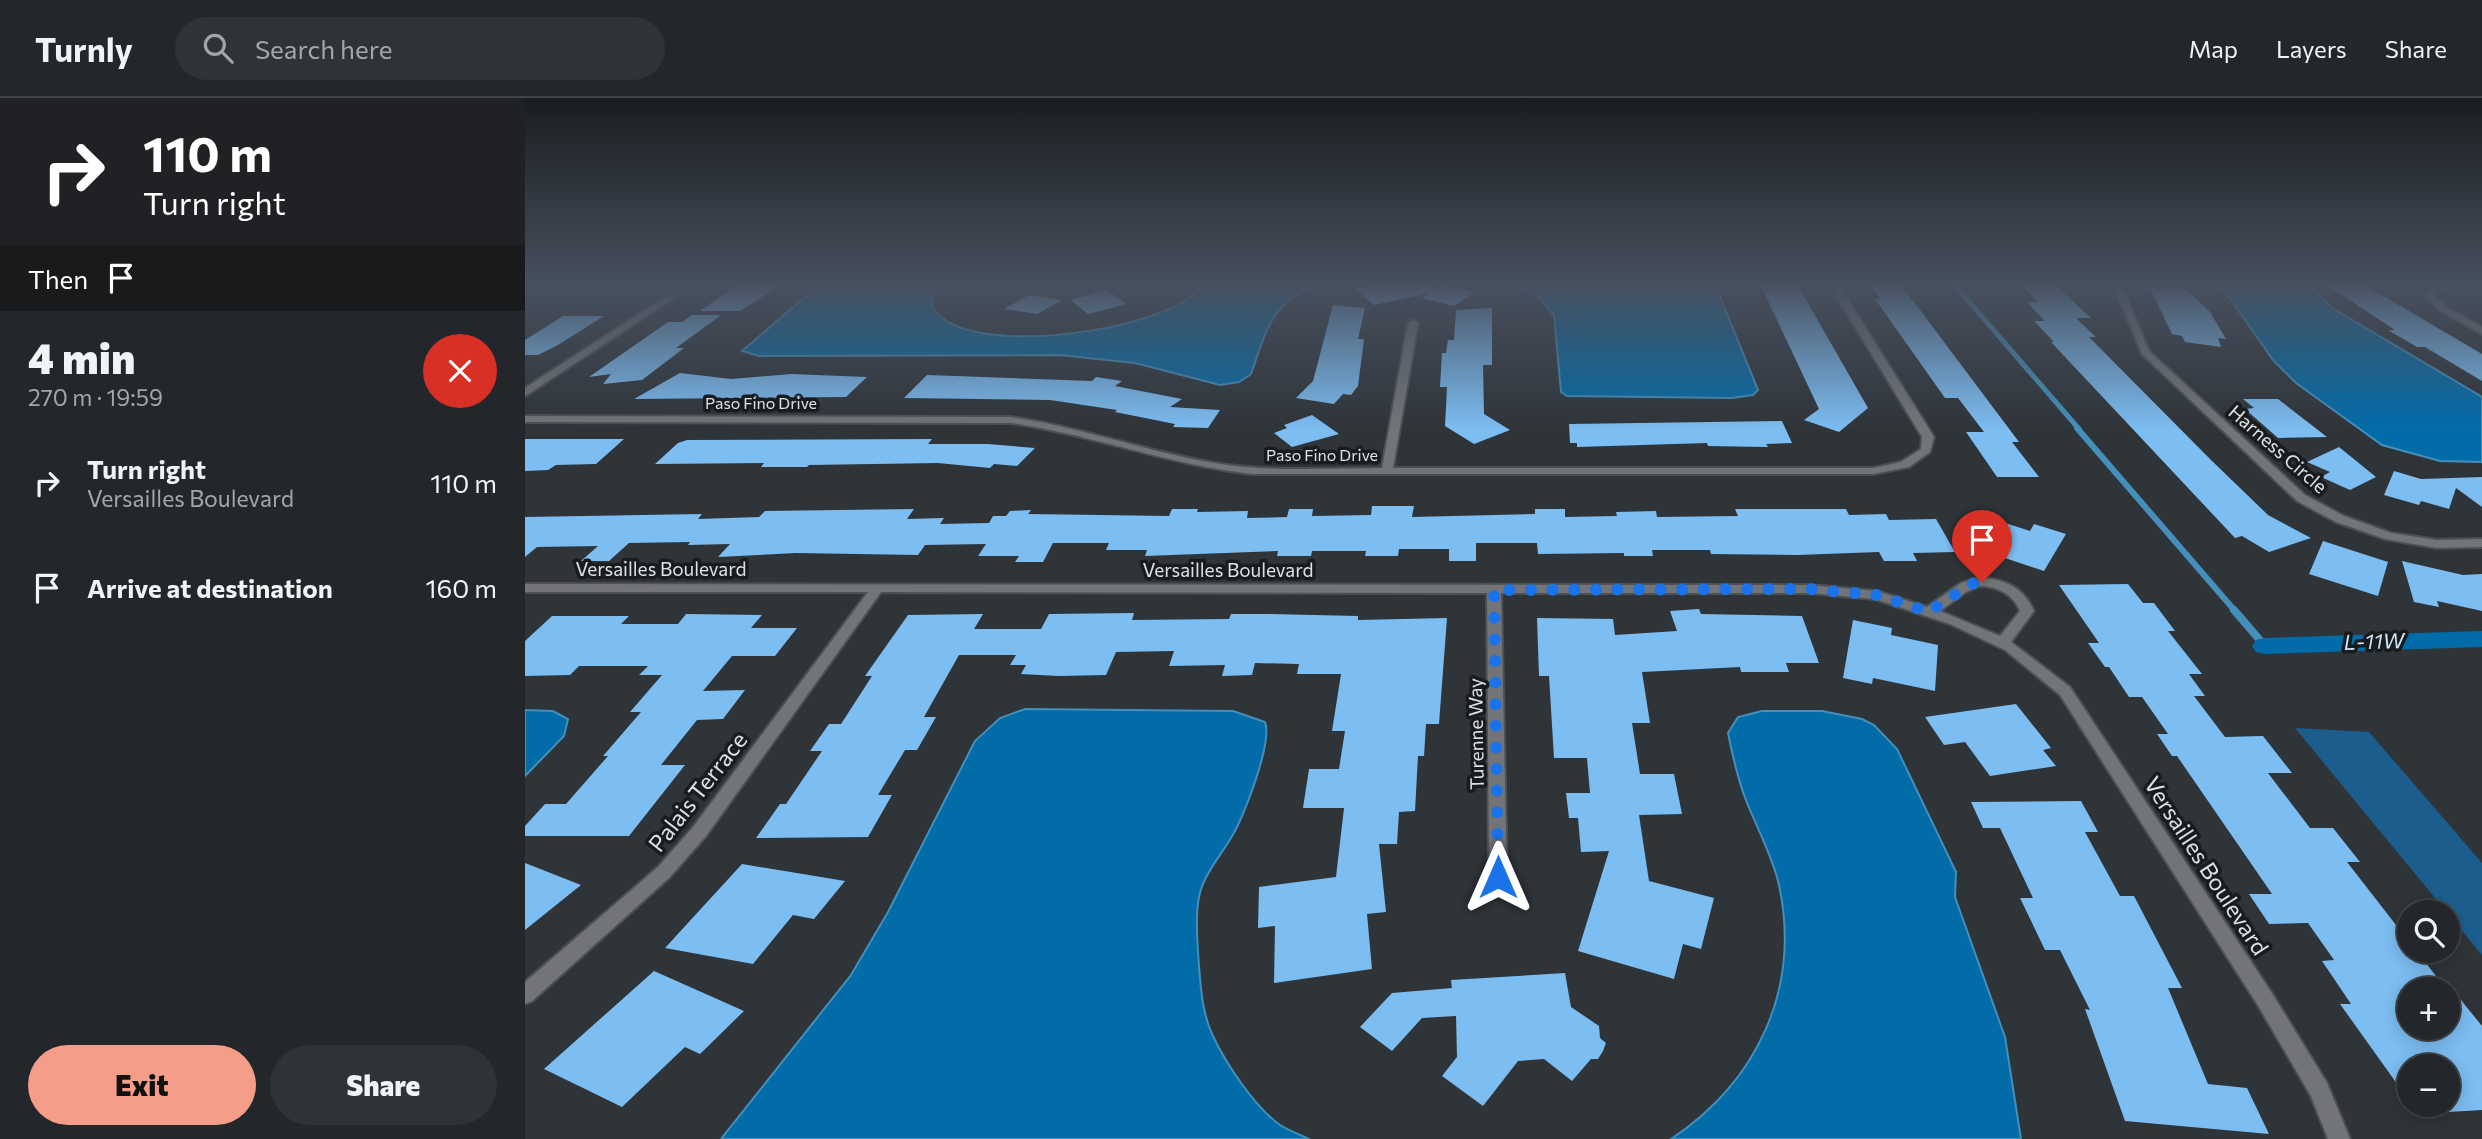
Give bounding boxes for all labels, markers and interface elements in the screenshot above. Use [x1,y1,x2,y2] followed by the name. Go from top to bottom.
[175,17,665,80] search box
[35,28,133,69] text: Turnly
[199,29,237,67] icon: search
[255,33,392,64] text: Search here
[2189,34,2238,63] text: Map
[2276,34,2347,63] text: Layers
[2385,34,2447,63] text: Share
[143,122,272,182] text: 110 m
[28,126,119,217] icon: right
[143,182,286,222] text: Turn right
[102,259,140,297] icon: arrive
[28,263,88,294] text: Then
[28,331,135,383] text: 4 min
[423,334,497,408] button: close
[28,383,163,411] text: 270 m · 19:59
[705,393,817,412] street label: Paso Fino Drive
[2224,400,2332,498] street label: Harness Circle
[1266,445,1378,464] street label: Paso Fino Drive
[87,453,206,484] text: Turn right
[28,464,66,502] icon: right
[430,467,497,498] text: 110 m
[87,484,294,512] text: Versailles Boulevard
[1952,510,2012,582] pin
[1963,521,2001,559] icon: arrive
[576,557,747,580] street label: Versailles Boulevard
[1143,558,1314,581] street label: Versailles Boulevard
[28,569,66,607] icon: arrive
[87,572,333,603] text: Arrive at destination
[425,572,497,603] text: 160 m
[2343,627,2406,654] water label: L-11W
[1463,678,1488,790] street label: Turenne Way
[642,726,753,857] street label: Palais Terrace
[2139,771,2275,960] street label: Versailles Boulevard
[1461,840,1535,914] position arrow
[2397,900,2460,1117] map controls
[2397,900,2460,963] button: search
[2397,977,2460,1040] button: +
[28,1045,256,1125] button: Exit
[270,1045,497,1125] button: Share
[2397,1054,2460,1117] button: −

